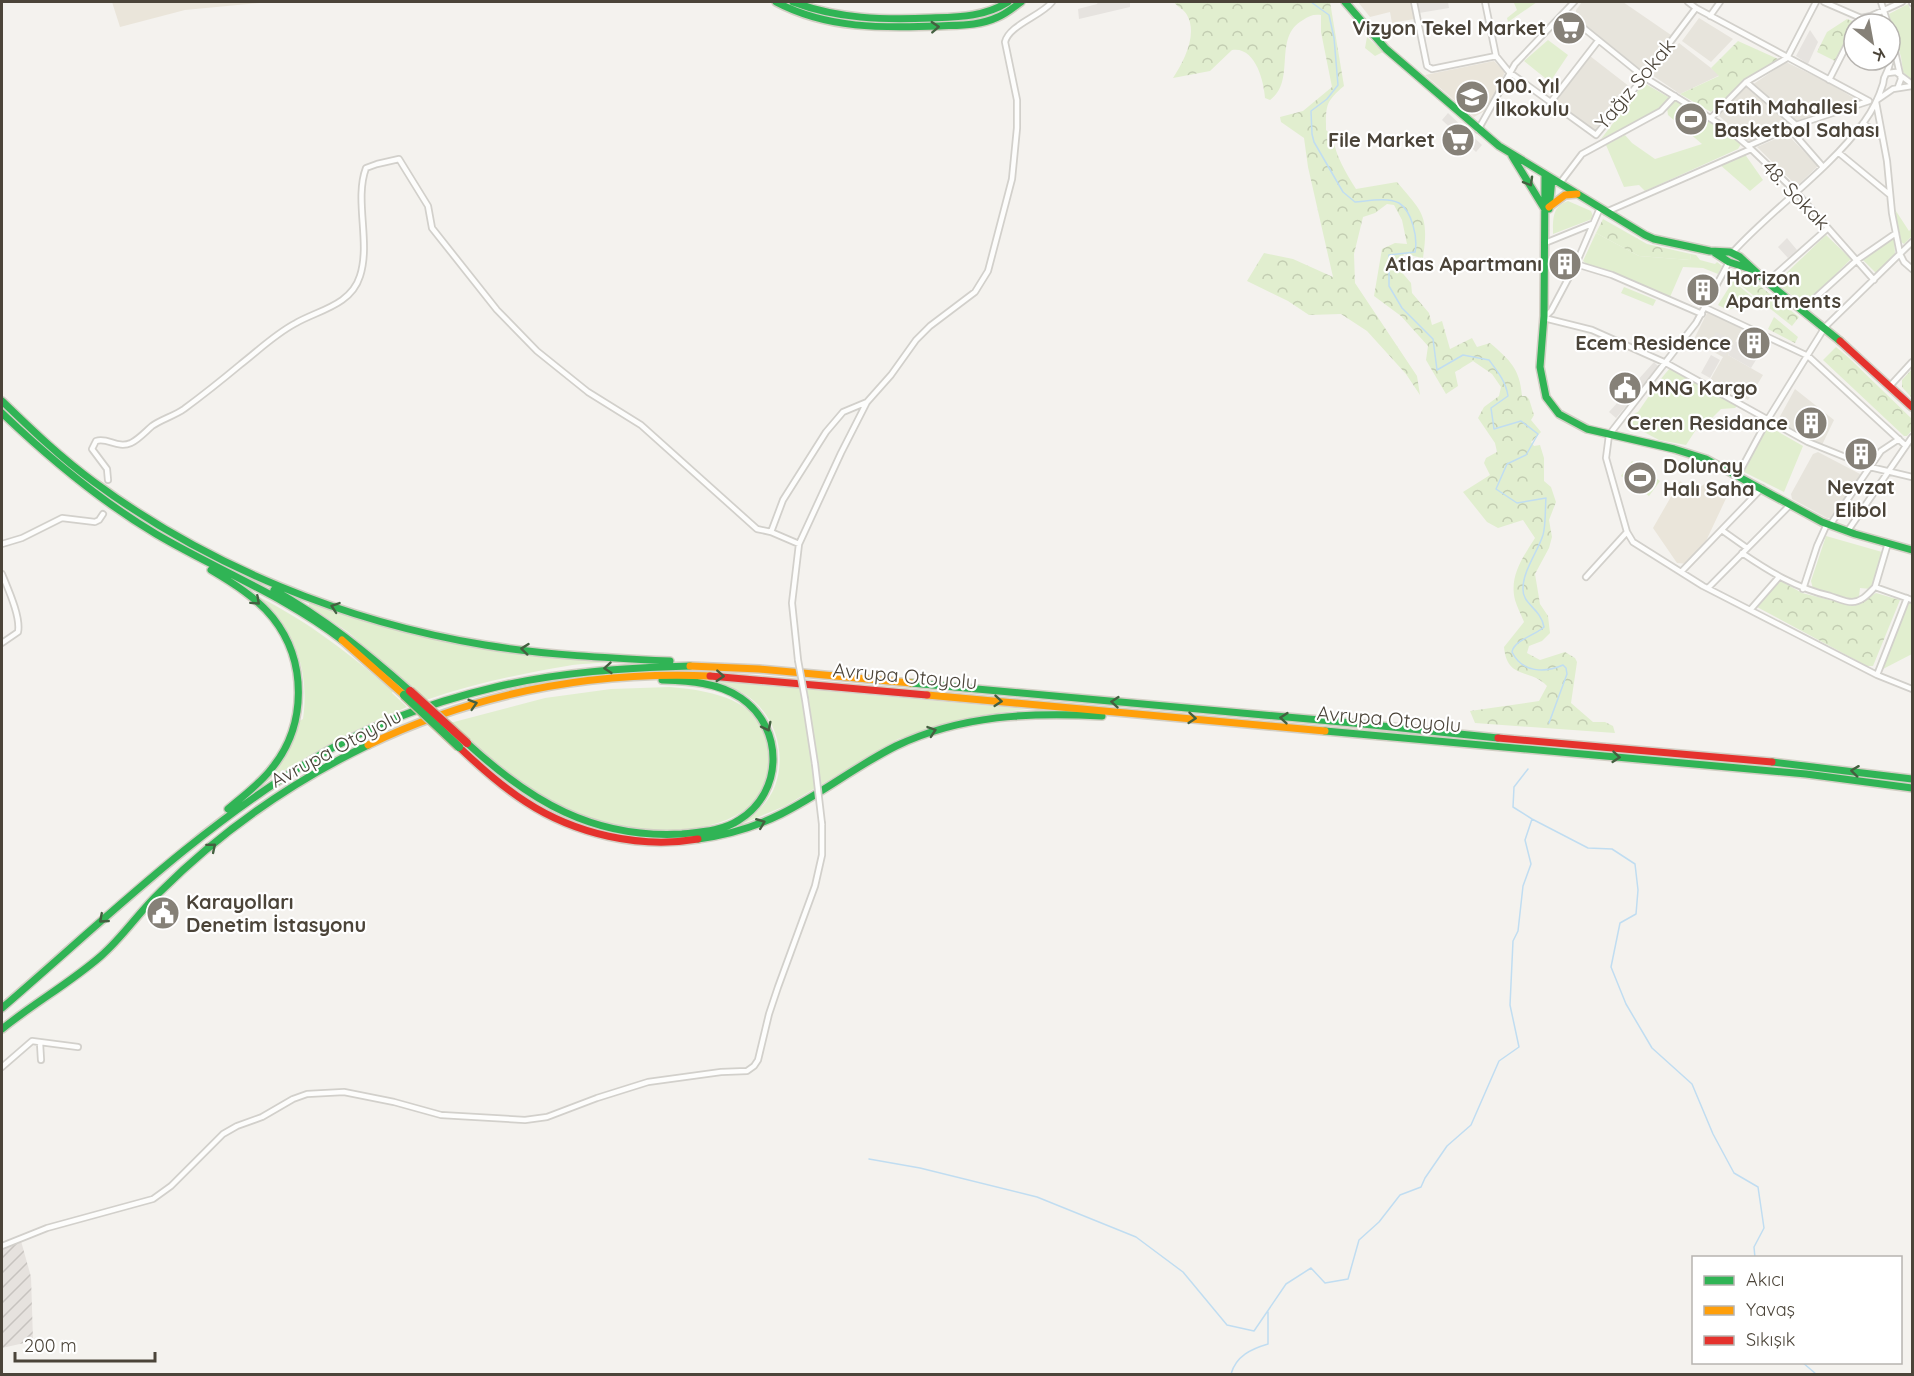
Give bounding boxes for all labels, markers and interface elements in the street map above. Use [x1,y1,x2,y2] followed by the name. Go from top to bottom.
[1551,10,1587,46] supermarket icon: Vizyon Tekel Market
[1842,12,1902,72] north arrow
[1352,15,1546,40] place label: Vizyon Tekel Market
[930,20,939,33] one-way arrow
[1589,33,1680,134] street label: Yağız Sokak
[1870,44,1889,66] text: K
[1495,73,1569,121] place label: 100. Yıl İlkokulu
[1454,79,1490,115] school or university icon: 100. Yıl İlkokulu
[1714,94,1879,142] place label: Fatih Mahallesi Basketbol Sahası
[1673,101,1709,137] sports icon: Fatih Mahallesi Basketbol Sahası
[1440,122,1476,158] supermarket icon: File Market
[1328,127,1435,152] place label: File Market
[1757,155,1836,235] street label: 48. Sokak
[1522,176,1533,186] one-way arrow
[1547,246,1583,282] building icon: Atlas Apartmanı
[1386,251,1542,276] place label: Atlas Apartmanı
[1726,265,1841,313] place label: Horizon Apartments
[1685,272,1721,308] building icon: Horizon Apartments
[1736,325,1772,361] building icon: Ecem Residence
[1575,330,1731,355] place label: Ecem Residence
[1607,370,1643,406] public building icon: MNG Kargo
[1648,375,1757,400] place label: MNG Kargo
[1793,405,1829,441] building icon: Ceren Residance
[1627,410,1788,435] place label: Ceren Residance
[1843,436,1879,472] building icon: Nevzat Elibol
[1663,453,1754,501] place label: Dolunay Halı Saha
[1622,460,1658,496] sports icon: Dolunay Halı Saha
[1827,474,1895,522] place label: Nevzat Elibol
[249,594,259,605] one-way arrow
[330,602,341,615] one-way arrow
[521,643,530,656] one-way arrow
[832,657,978,694] street label: Avrupa Otoyolu
[604,661,613,674] one-way arrow
[715,670,724,683] one-way arrow
[993,694,1002,707] one-way arrow
[1110,696,1119,709] one-way arrow
[467,699,478,711] one-way arrow
[1316,700,1462,737] street label: Avrupa Otoyolu
[266,702,406,793] street label: Avrupa Otoyolu
[1280,711,1289,724] one-way arrow
[1188,712,1197,725] one-way arrow
[759,721,771,732] one-way arrow
[926,726,937,739] one-way arrow
[1612,750,1621,763] one-way arrow
[1850,765,1859,777] one-way arrow
[755,818,766,830] one-way arrow
[205,843,216,854] one-way arrow
[186,889,366,937] place label: Karayolları Denetim İstasyonu
[145,895,181,931] public building icon: Karayolları Denetim İstasyonu
[100,912,110,923] one-way arrow
[1692,1256,1902,1364] legend
[1746,1268,1784,1291] text: Akıcı
[1746,1298,1795,1321] text: Yavaş
[15,1325,154,1363] scale bar
[1746,1328,1795,1351] text: Sıkışık
[24,1334,77,1357] text: 200 m

